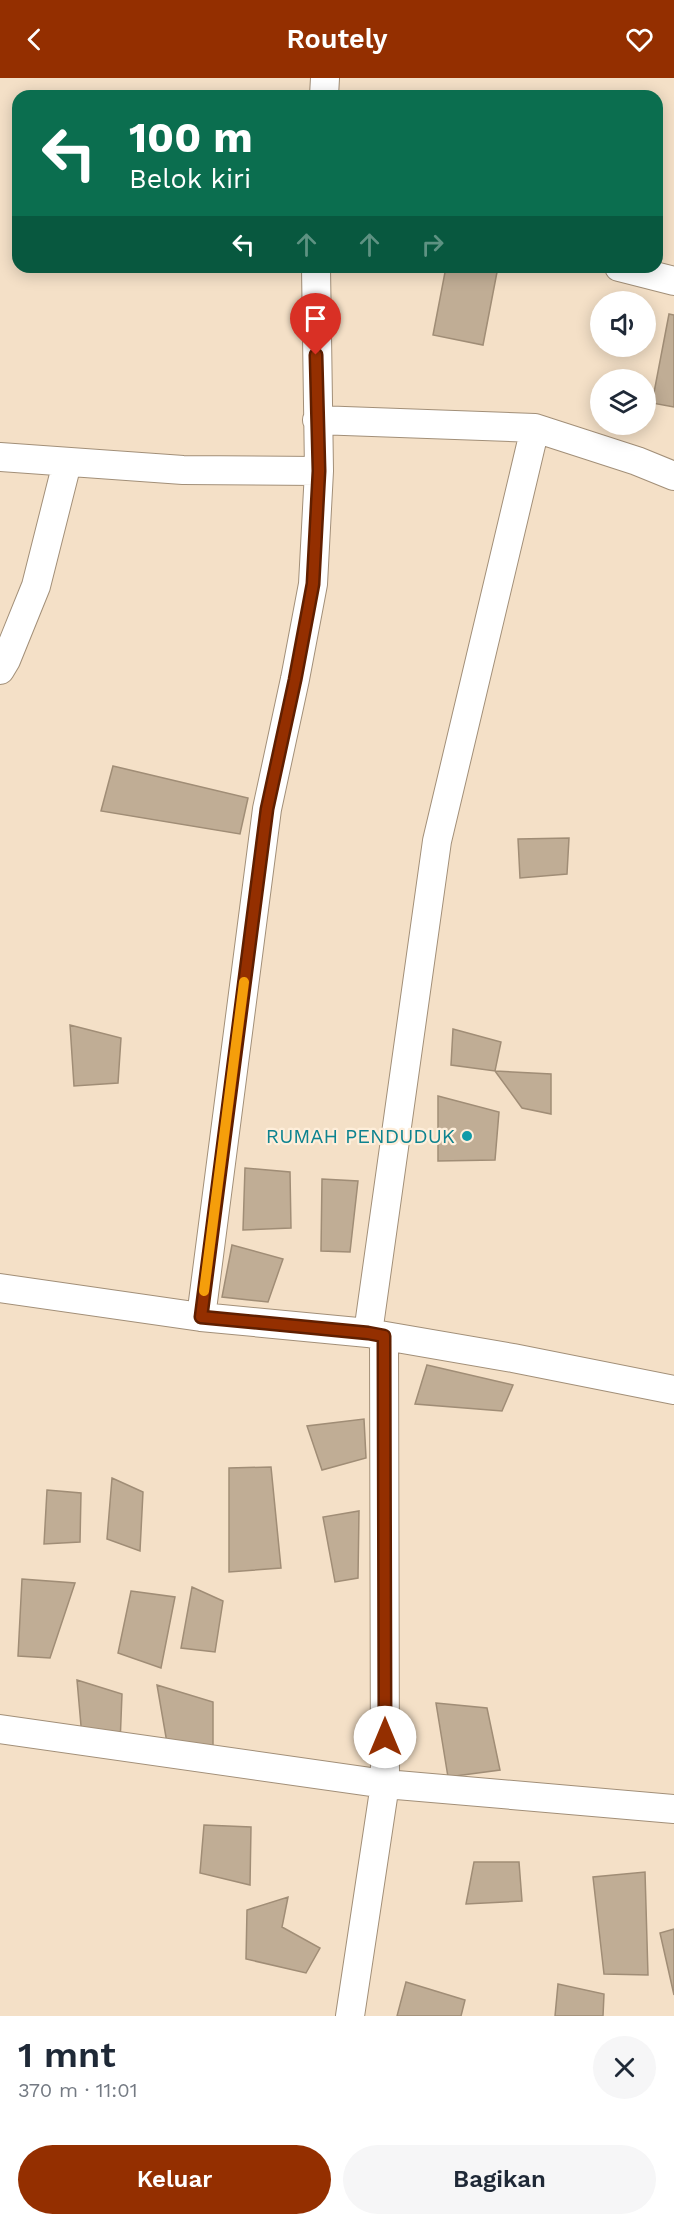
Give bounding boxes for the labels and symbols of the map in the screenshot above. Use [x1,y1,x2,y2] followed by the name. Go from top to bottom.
[290,293,341,355] pin
[266,1124,455,1148] place label: RUMAH PENDUDUK
[460,1129,474,1143] marker: RUMAH PENDUDUK
[353,1705,417,1769] position arrow

